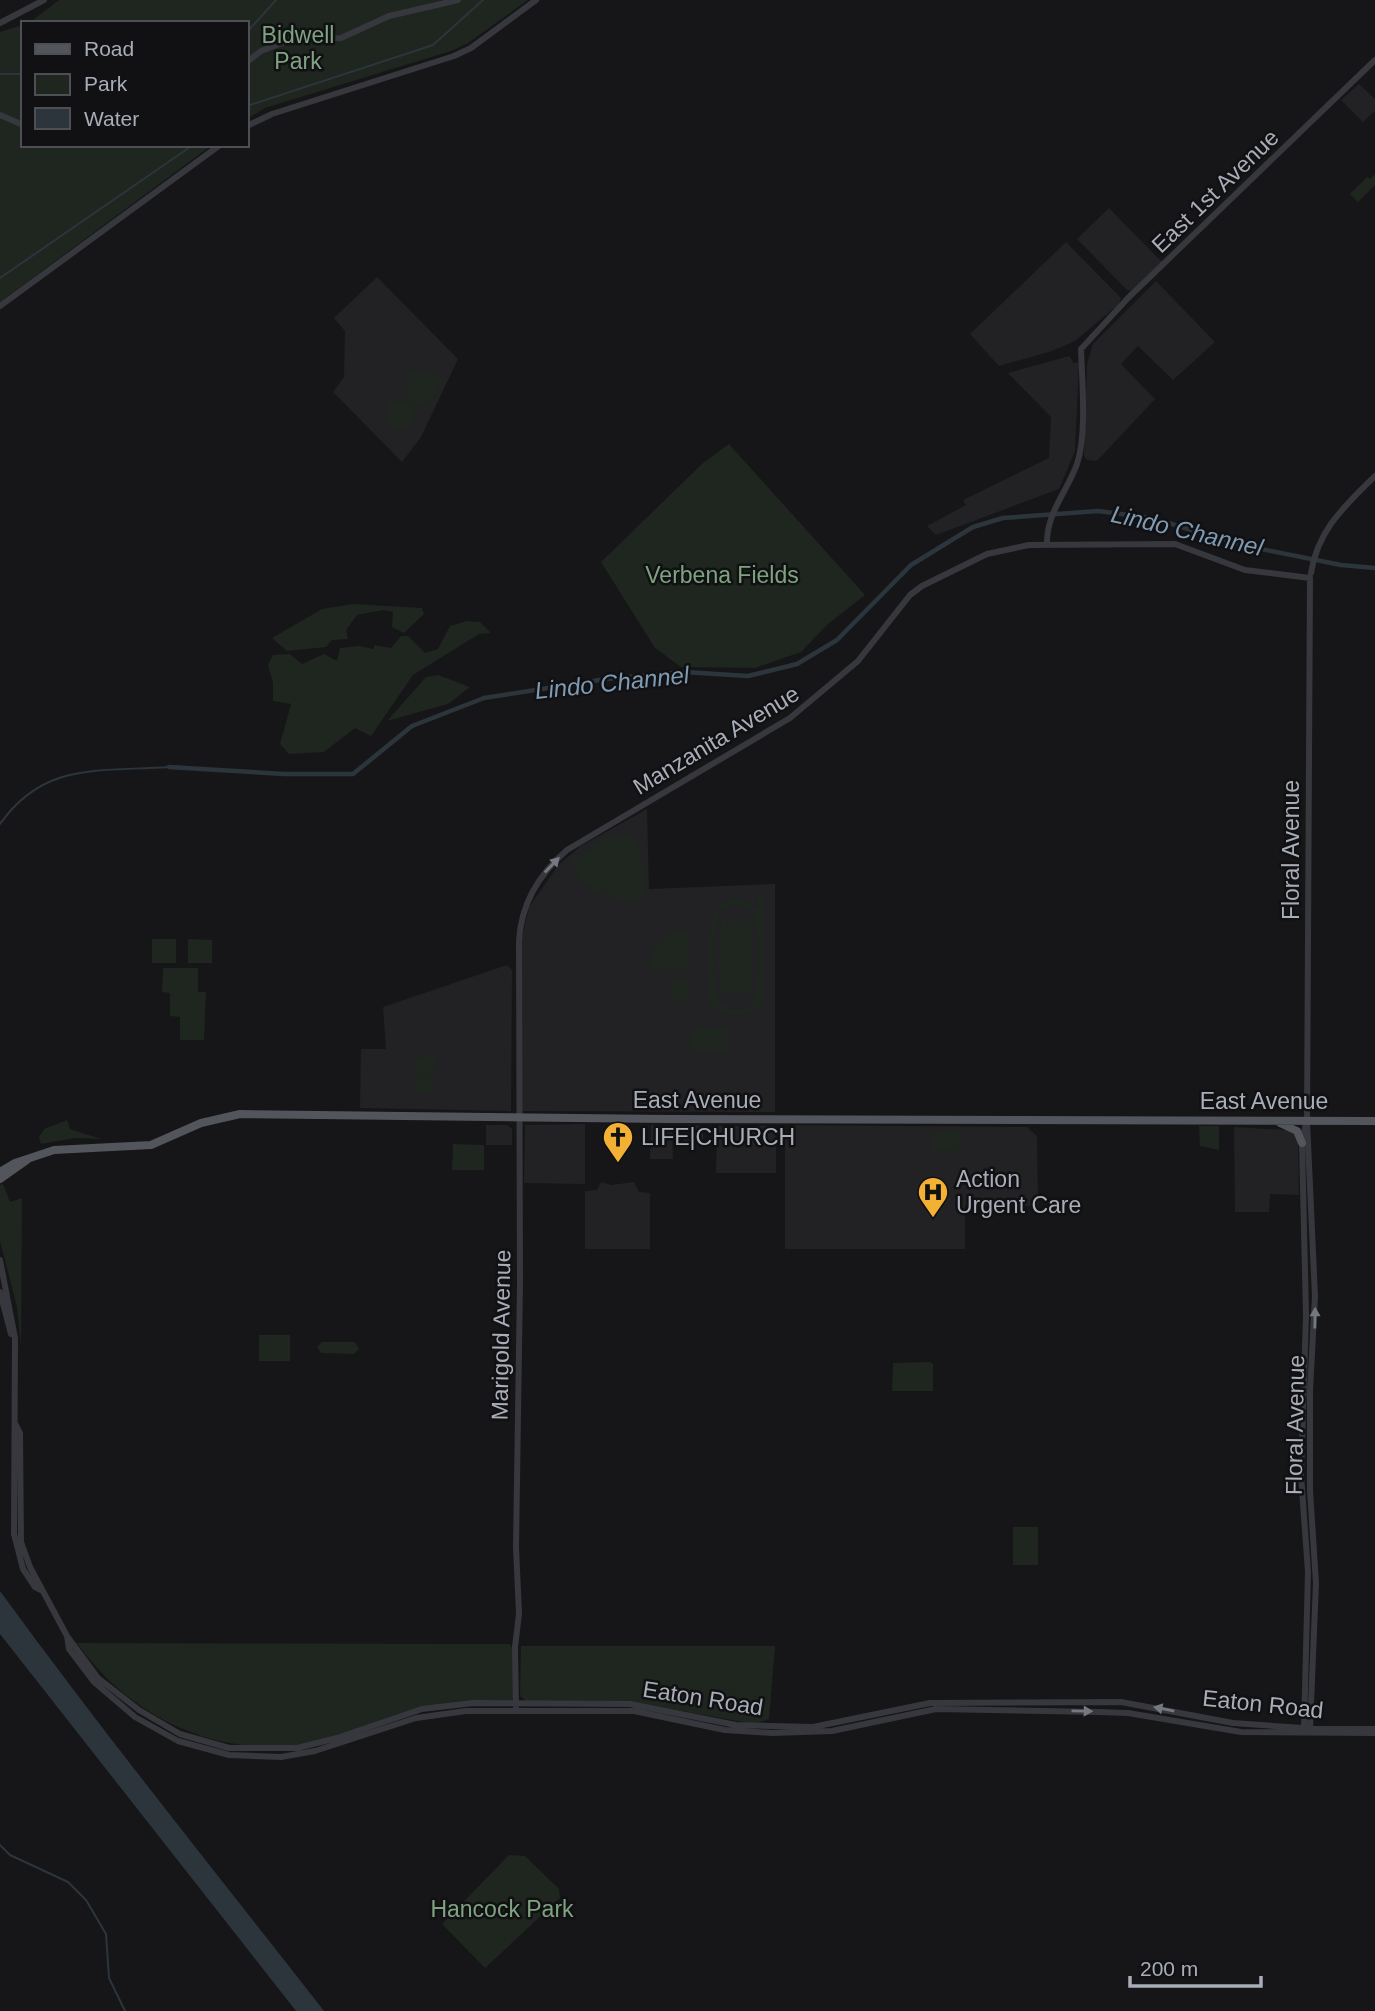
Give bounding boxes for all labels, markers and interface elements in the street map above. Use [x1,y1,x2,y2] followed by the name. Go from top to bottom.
[21,21,248,147] legend
[262,22,334,74] park label: Bidwell Park
[84,37,134,60] text: Road
[84,72,128,95] text: Park
[84,107,139,130] text: Water
[1146,124,1284,258] street label: East 1st Avenue
[1109,500,1266,561] water label: Lindo Channel
[645,562,799,588] park label: Verbena Fields
[534,661,691,704] water label: Lindo Channel
[628,680,804,800] street label: Manzanita Avenue
[1278,780,1304,920] street label: Floral Avenue
[544,856,560,874] one-way arrow
[633,1087,761,1113] street label: East Avenue
[1200,1088,1328,1114] street label: East Avenue
[601,1120,635,1164] church icon: LIFE|CHURCH
[641,1124,795,1150] place label: LIFE|CHURCH
[956,1166,1081,1218] place label: Action Urgent Care
[916,1175,950,1219] hospital icon: Action Urgent Care
[487,1249,515,1421] street label: Marigold Avenue
[1309,1307,1321,1329] one-way arrow
[1281,1355,1309,1495] street label: Floral Avenue
[641,1676,765,1720] street label: Eaton Road
[1201,1685,1325,1723] street label: Eaton Road
[1153,1703,1175,1714] one-way arrow
[1072,1706,1094,1717] one-way arrow
[430,1896,574,1922] park label: Hancock Park
[1130,1944,1261,1988] scale bar
[1140,1957,1198,1980] text: 200 m

